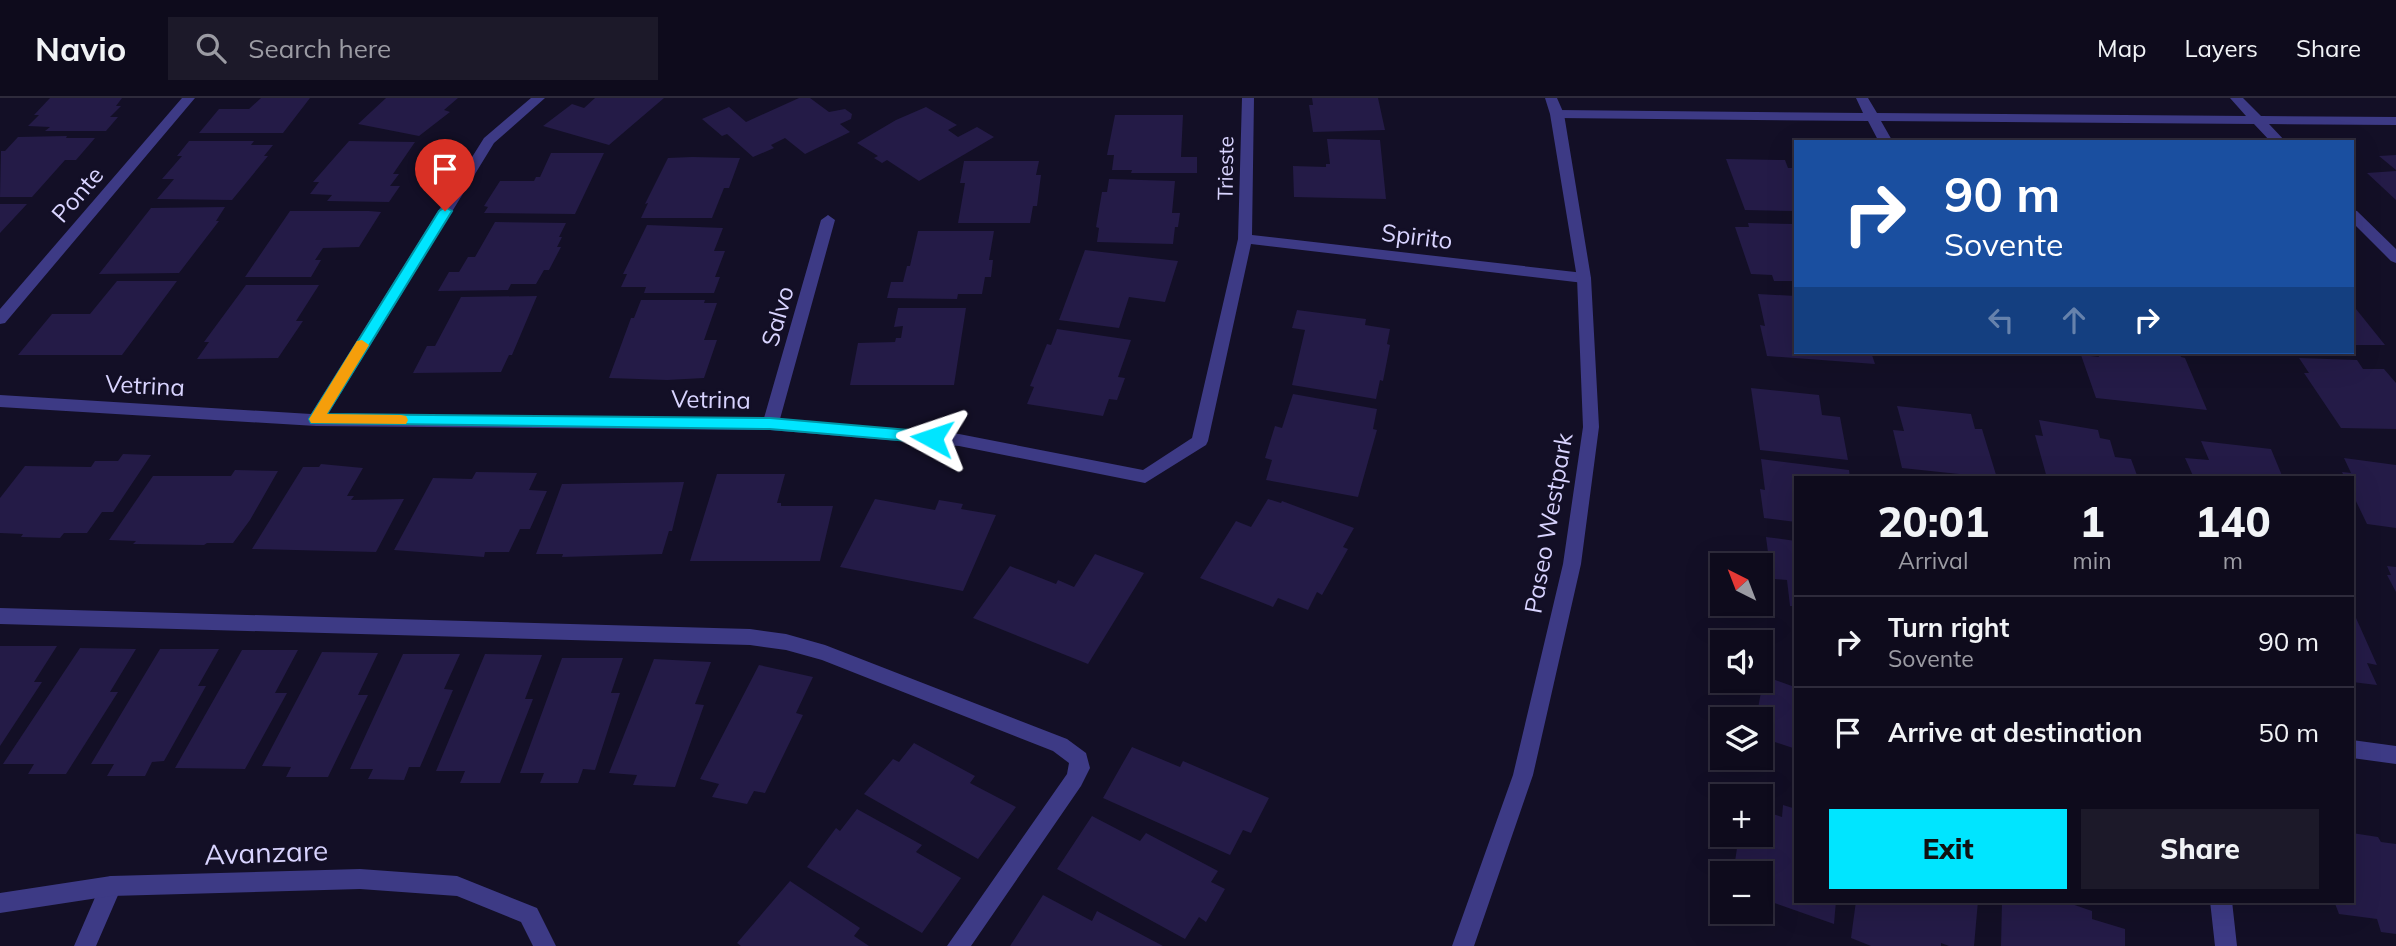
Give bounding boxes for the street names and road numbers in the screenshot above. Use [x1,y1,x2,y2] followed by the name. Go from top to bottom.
[1211,136,1239,200] street label: Trieste
[45,160,109,228] street label: Ponte
[1380,217,1454,255] street label: Spirito
[754,282,800,350] street label: Salvo
[104,368,186,402] street label: Vetrina
[671,383,751,415] street label: Vetrina
[1517,430,1579,616] street label: Paseo Westpark
[203,832,329,872] street label: Avanzare

